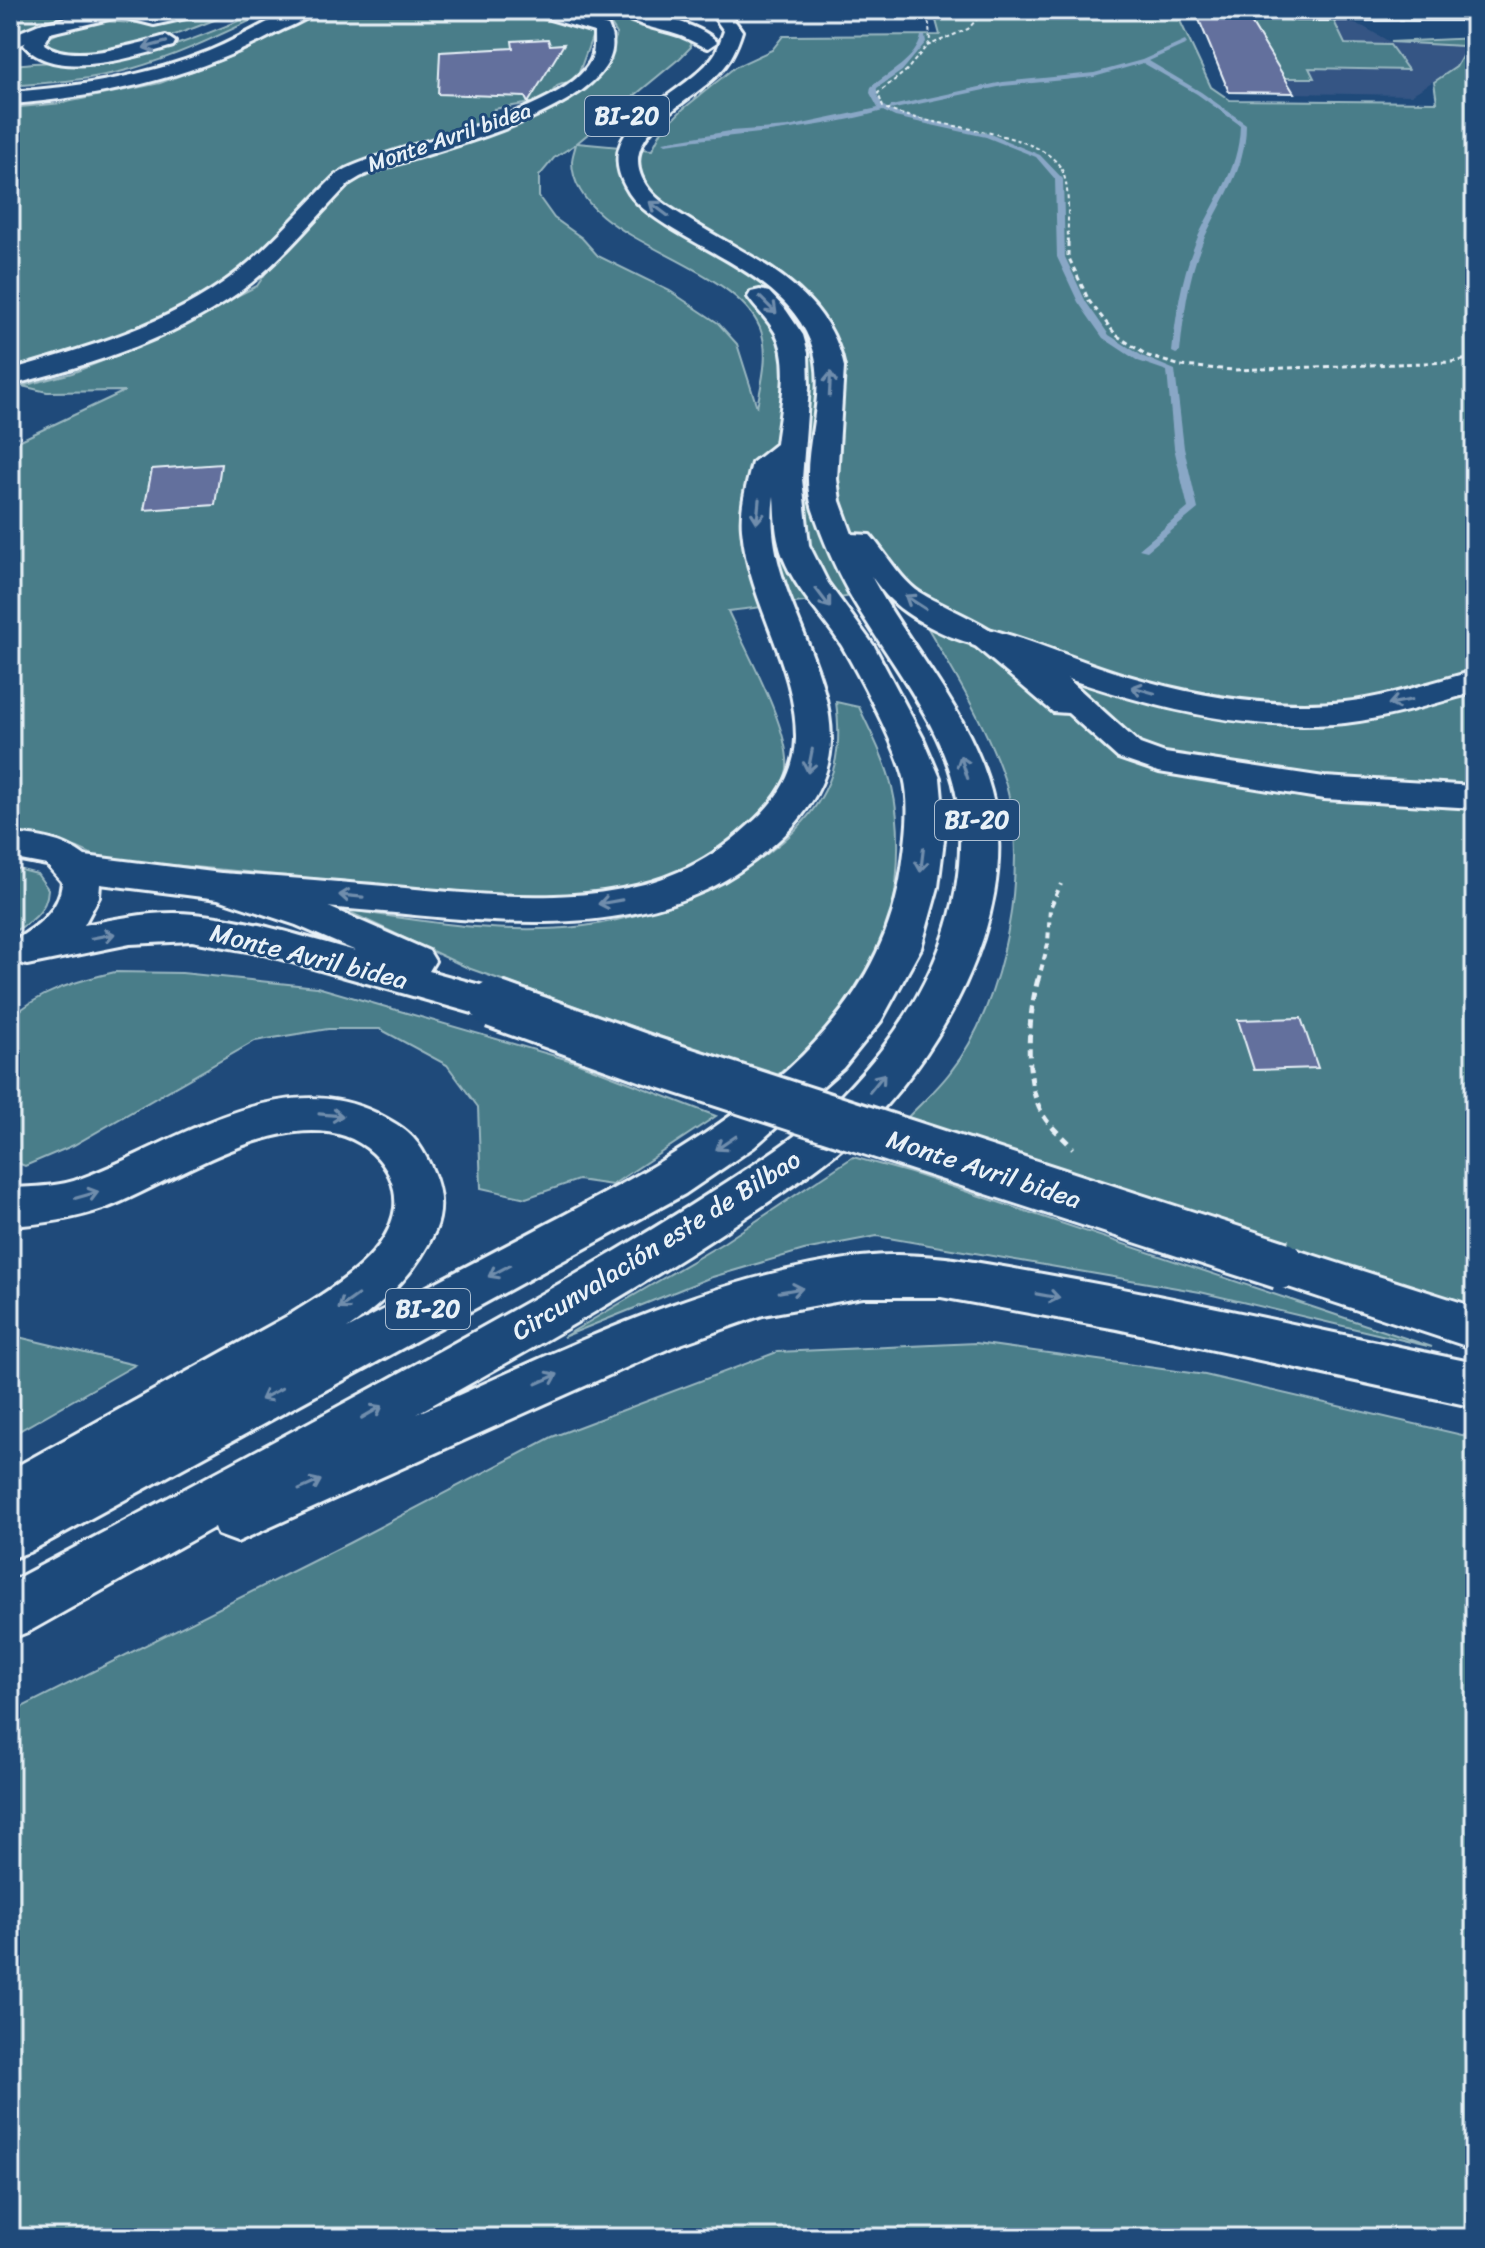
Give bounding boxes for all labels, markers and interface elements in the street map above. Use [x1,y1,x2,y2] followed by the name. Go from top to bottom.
[142,39,168,54] one-way arrow
[362,91,536,183] street label: Monte Avril bidea
[585,96,669,136] road number: BI-20
[649,201,671,217] one-way arrow
[758,295,777,315] one-way arrow
[823,372,838,398] one-way arrow
[750,497,765,523] one-way arrow
[815,587,831,609] one-way arrow
[904,594,926,611] one-way arrow
[1131,681,1157,696] one-way arrow
[1388,695,1413,710] one-way arrow
[802,748,817,774] one-way arrow
[956,755,971,780] one-way arrow
[935,800,1019,840] road number: BI-20
[915,846,930,872] one-way arrow
[338,888,365,903] one-way arrow
[598,896,623,911] one-way arrow
[205,909,413,1003] street label: Monte Avril bidea
[90,927,115,942] one-way arrow
[869,1073,886,1094] one-way arrow
[317,1108,344,1123] one-way arrow
[881,1116,1087,1222] street label: Monte Avril bidea
[715,1135,737,1152] one-way arrow
[502,1137,810,1353] street label: Circunvalación este de Bilbao
[73,1186,99,1201] one-way arrow
[488,1264,512,1279] one-way arrow
[778,1282,803,1297] one-way arrow
[386,1289,470,1329] road number: BI-20
[1035,1289,1060,1304] one-way arrow
[338,1293,359,1310] one-way arrow
[534,1371,559,1386] one-way arrow
[259,1387,283,1403] one-way arrow
[360,1404,383,1420] one-way arrow
[297,1477,322,1492] one-way arrow

